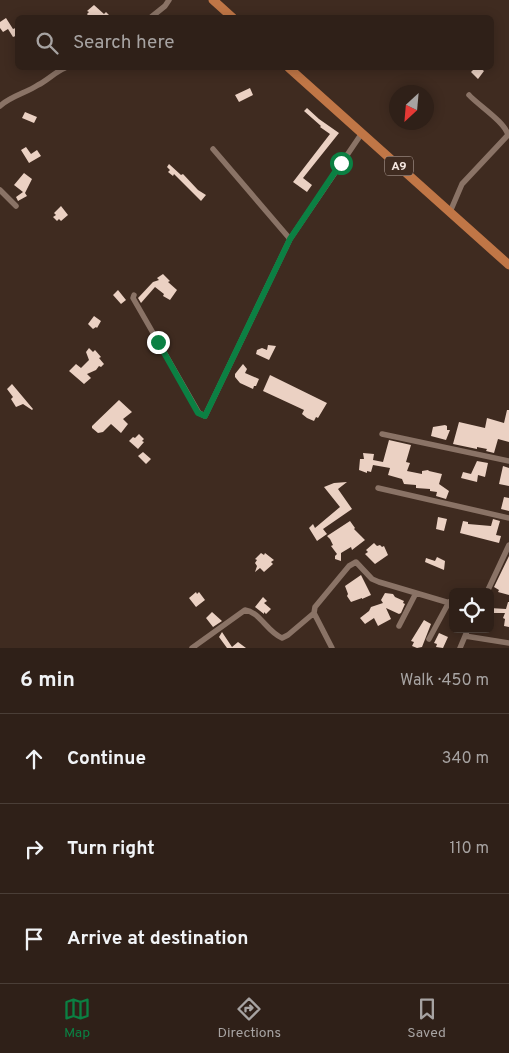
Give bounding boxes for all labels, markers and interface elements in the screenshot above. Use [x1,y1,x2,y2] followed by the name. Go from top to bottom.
[15,15,494,70] search box
[33,29,61,57] icon: search
[73,31,175,55] text: Search here
[389,85,434,130] north arrow
[330,152,353,175] route start
[385,157,413,176] road number: A9
[147,331,170,354] route end
[449,588,494,633] map controls
[449,588,494,633] button: locate
[20,667,75,694] text: 6 min
[400,671,489,691] text: Walk · 450 m
[20,745,48,773] icon: ahead
[67,747,146,771] text: Continue
[442,749,489,769] text: 340 m
[20,835,48,863] icon: right
[67,837,155,861] text: Turn right
[449,839,489,859] text: 110 m
[20,925,48,953] icon: arrive
[67,927,248,951] text: Arrive at destination
[63,995,91,1042] tab: Map
[217,995,281,1042] tab: Directions
[407,995,446,1042] tab: Saved

